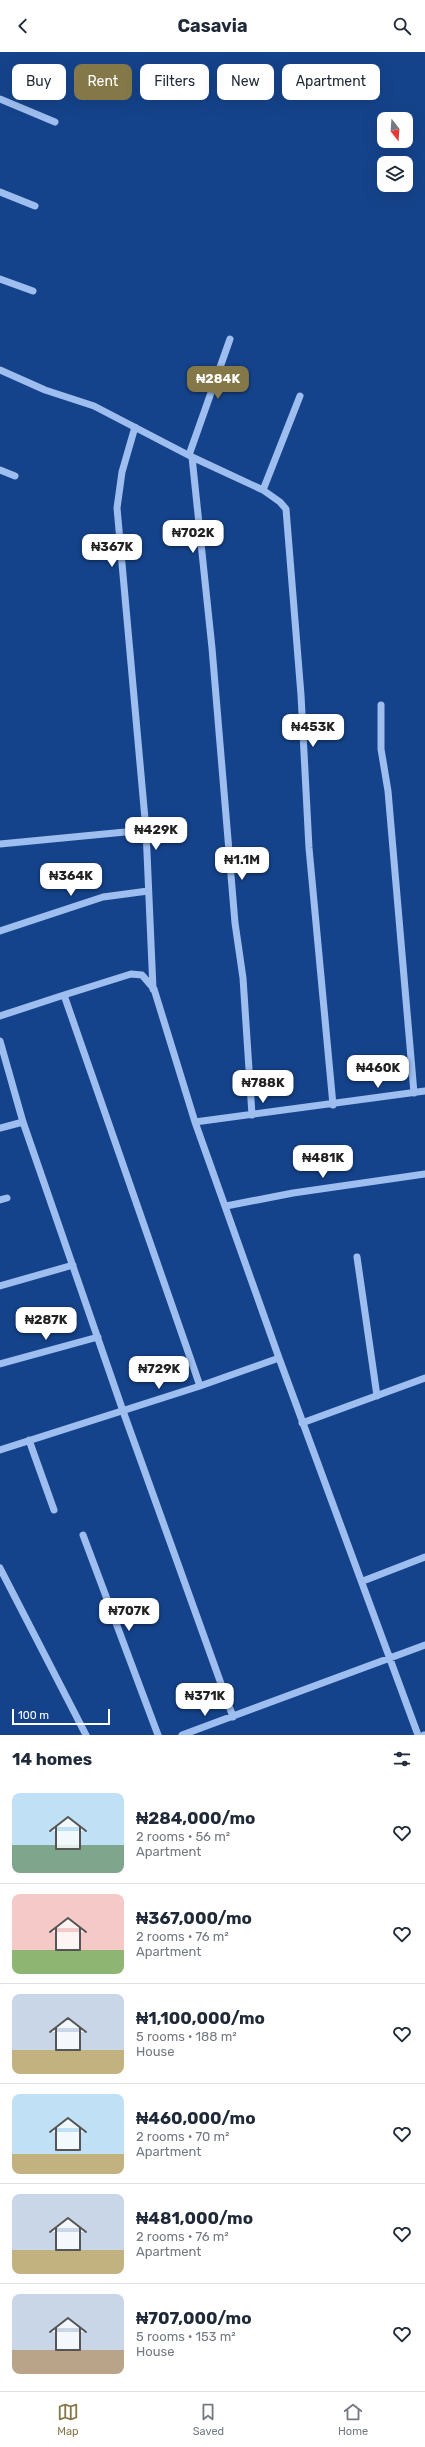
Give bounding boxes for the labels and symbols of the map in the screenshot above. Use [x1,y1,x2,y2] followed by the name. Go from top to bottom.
[377,112,413,148] north arrow
[190,366,246,400] pin: ₦284K
[165,520,221,554] pin: ₦702K
[84,534,140,568] pin: ₦367K
[285,714,341,748] pin: ₦453K
[128,817,184,851] pin: ₦429K
[214,847,270,881] pin: ₦1.1M
[43,863,99,897] pin: ₦364K
[350,1055,406,1089] pin: ₦460K
[235,1070,291,1104] pin: ₦788K
[295,1145,351,1179] pin: ₦481K
[18,1307,74,1341] pin: ₦287K
[131,1356,187,1390] pin: ₦729K
[101,1598,157,1632] pin: ₦707K
[177,1683,233,1717] pin: ₦371K
[12,1707,110,1726] scale bar

